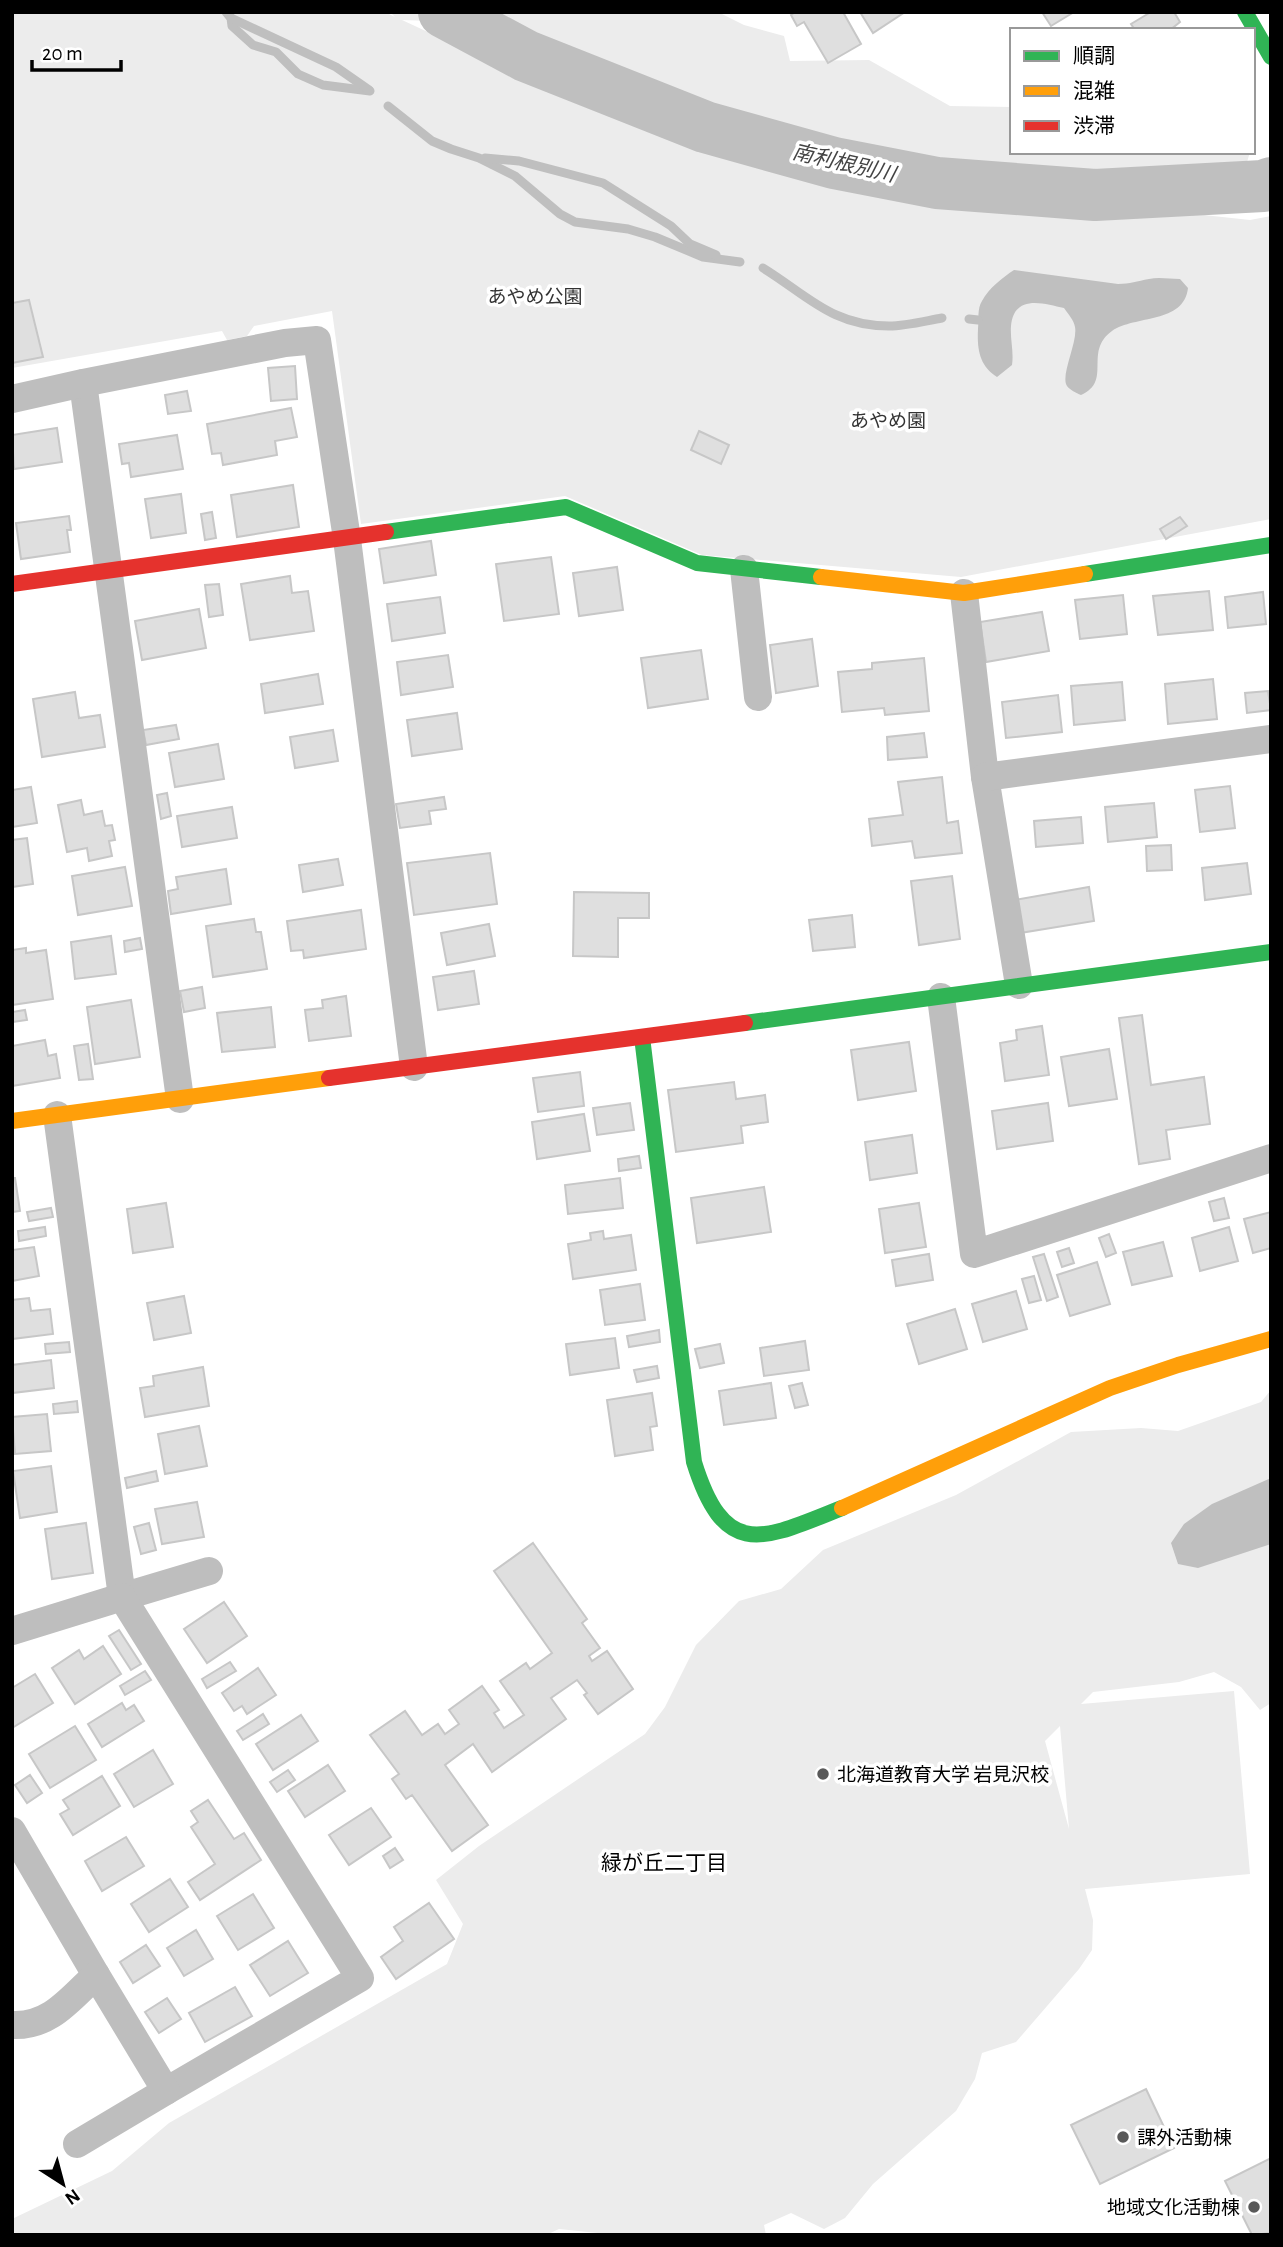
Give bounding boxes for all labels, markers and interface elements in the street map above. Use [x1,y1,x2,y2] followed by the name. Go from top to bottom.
[32,28,121,72] scale bar
[1010,28,1255,154] legend
[42,43,83,64] text: 20 m
[1073,45,1115,67] text: 順調
[1073,80,1115,102] text: 混雑
[1073,115,1115,137] text: 渋滞
[790,140,900,186] water label: 南利根別川
[487,287,583,307] park label: あやめ公園
[850,411,926,431] park label: あやめ園
[837,1764,1049,1785] place label: 北海道教育大学 岩見沢校
[815,1766,831,1782] marker: 北海道教育大学 岩見沢校
[601,1852,727,1874] district label: 緑が丘二丁目
[1137,2127,1232,2148] place label: 課外活動棟
[1115,2129,1131,2145] marker: 課外活動棟
[28,2149,98,2219] north arrow
[61,2185,83,2208] text: N
[1107,2197,1240,2218] place label: 地域文化活動棟
[1246,2199,1262,2215] marker: 地域文化活動棟

